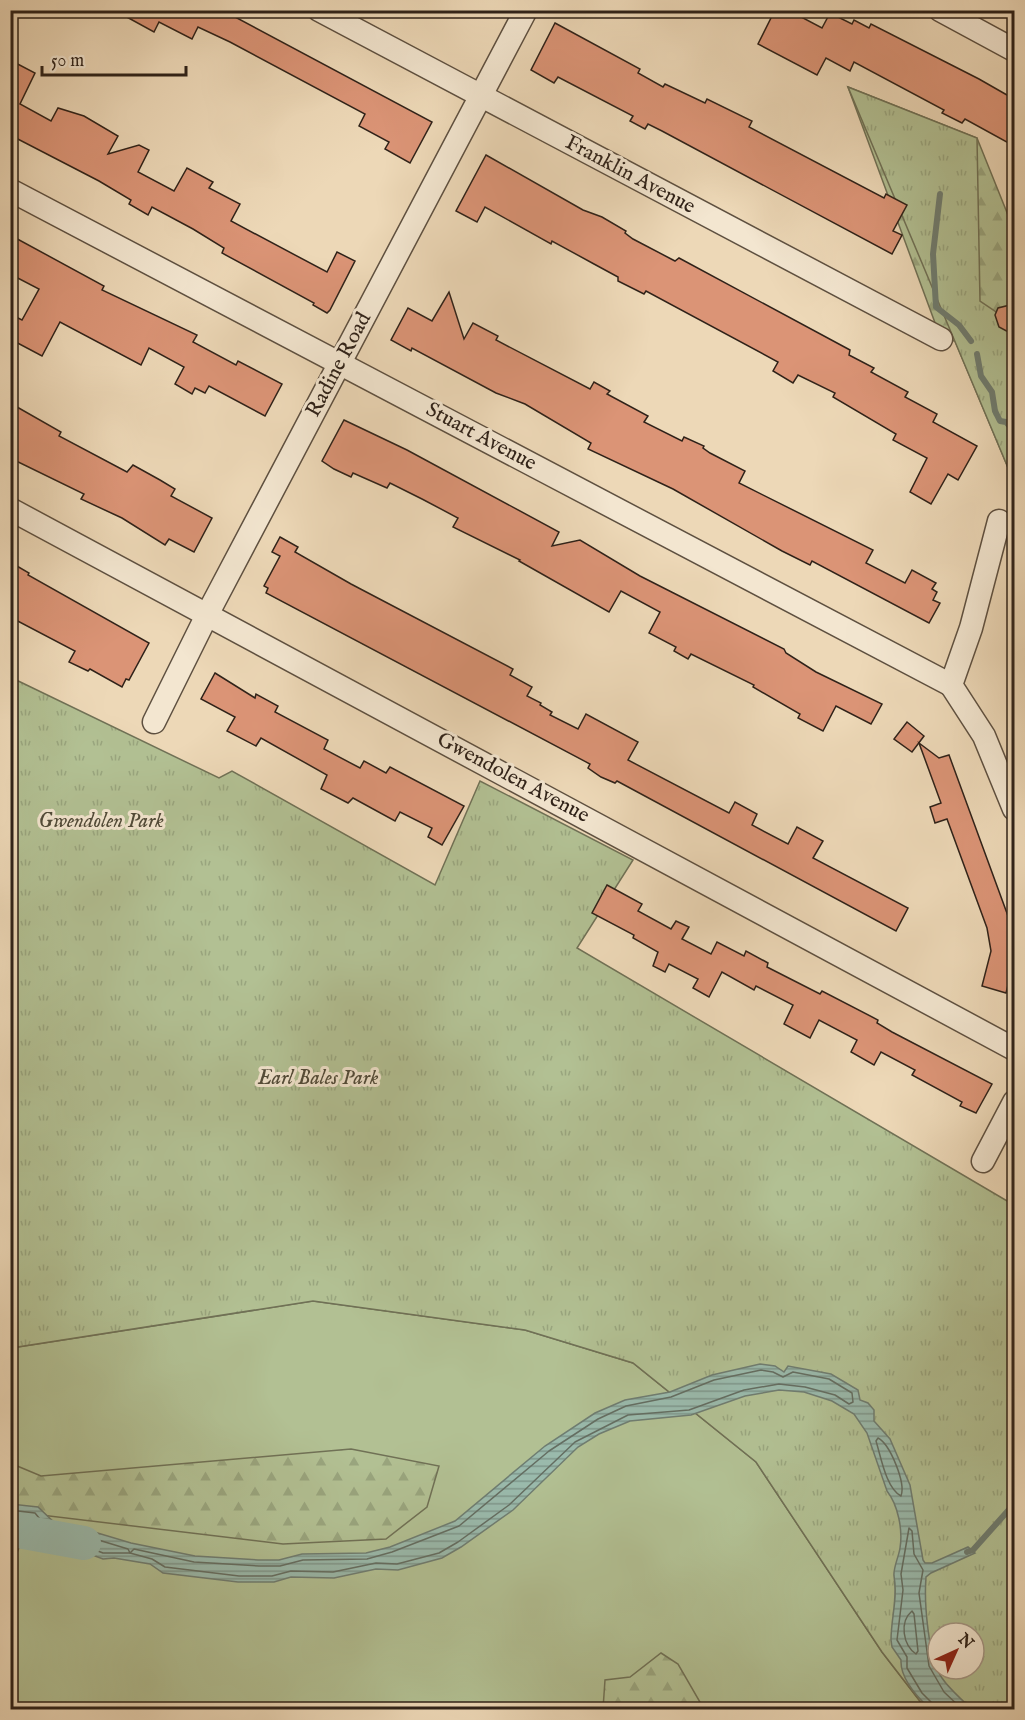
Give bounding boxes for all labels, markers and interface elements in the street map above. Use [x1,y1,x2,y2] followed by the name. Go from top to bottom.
[42,39,186,77] scale bar
[51,50,84,73] text: 50 m
[560,129,700,221] street label: Franklin Avenue
[300,307,378,422] street label: Radine Road
[421,397,541,478] street label: Stuart Avenue
[432,726,594,830] street label: Gwendolen Avenue
[38,808,164,835] park label: Gwendolen Park
[257,1065,379,1092] park label: Earl Bales Park
[926,1621,986,1681] north arrow
[953,1629,977,1654] text: N

